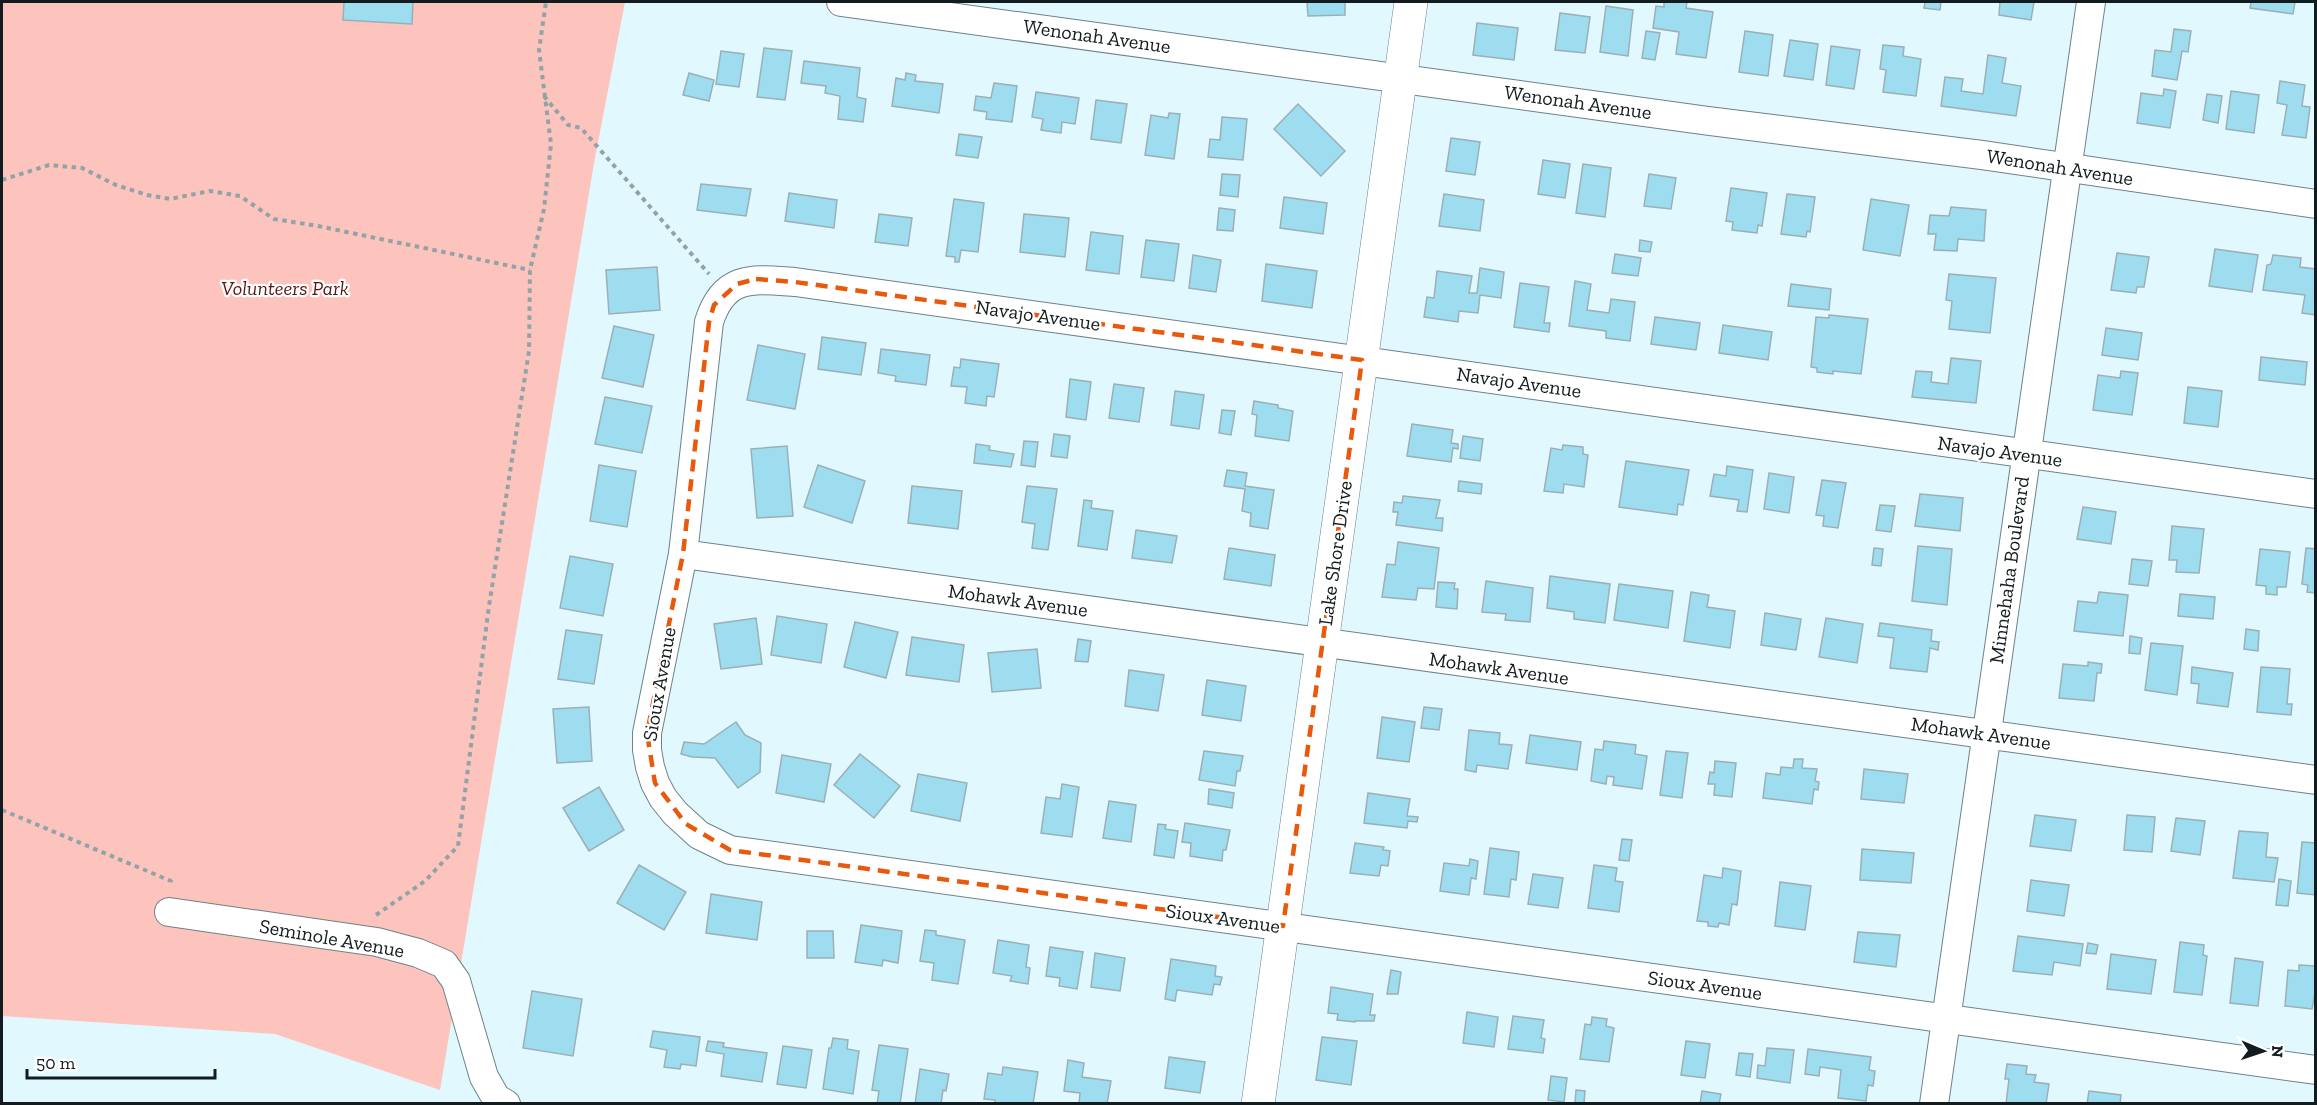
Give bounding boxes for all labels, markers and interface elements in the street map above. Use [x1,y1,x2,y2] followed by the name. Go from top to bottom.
[1022,14,1172,58] street label: Wenonah Avenue
[1503,80,1653,124] street label: Wenonah Avenue
[1985,144,2135,190] street label: Wenonah Avenue
[221,276,349,300] park label: Volunteers Park
[974,294,1102,336] street label: Navajo Avenue
[1455,361,1583,403] street label: Navajo Avenue
[1936,430,2064,472] street label: Navajo Avenue
[1984,475,2034,665] street label: Minnehaha Boulevard
[1313,479,1357,627] street label: Lake Shore Drive
[947,578,1089,622] street label: Mohawk Avenue
[637,625,681,743] street label: Sioux Avenue
[1428,646,1570,690] street label: Mohawk Avenue
[1910,711,2052,755] street label: Mohawk Avenue
[1164,898,1282,938] street label: Sioux Avenue
[258,913,406,963] street label: Seminole Avenue
[1646,965,1764,1005] street label: Sioux Avenue
[2233,1021,2293,1081] north arrow
[27,1042,214,1080] scale bar
[2268,1045,2287,1058] text: N
[36,1052,76,1074] text: 50 m

